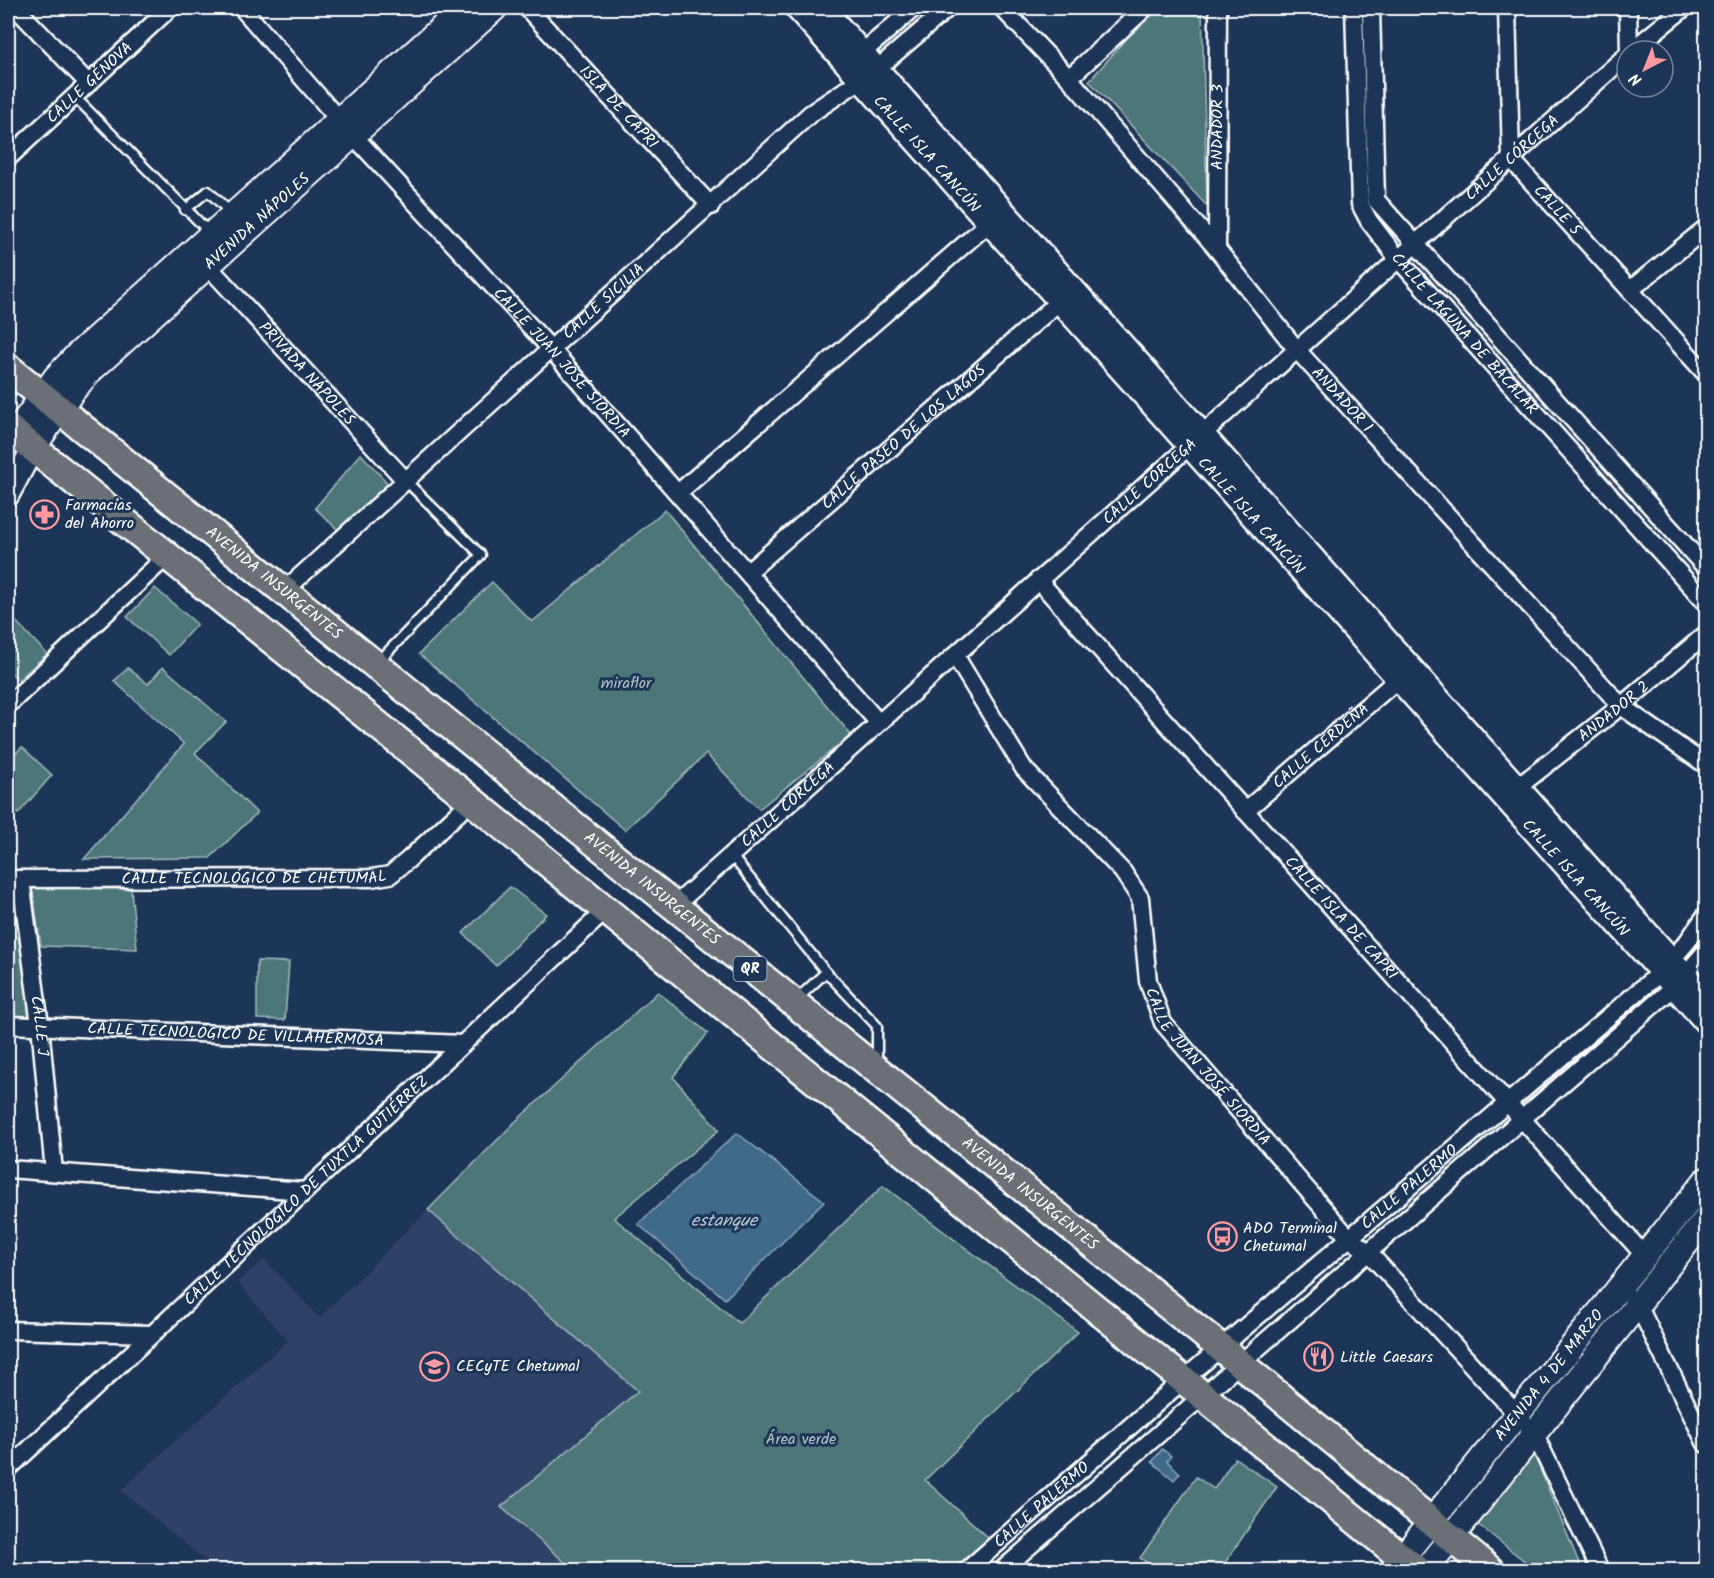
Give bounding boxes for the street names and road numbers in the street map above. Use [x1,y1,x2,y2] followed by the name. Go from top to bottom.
[40,36,139,129] street label: CALLE GÉNOVA
[573,59,664,155] street label: ISLA DE CAPRI
[1205,84,1230,170] street label: ANDADOR 3
[867,89,987,219] street label: CALLE ISLA CANCÚN
[1459,108,1565,207] street label: CALLE CÓRCEGA
[198,167,316,276] street label: AVENIDA NÁPOLES
[1527,179,1588,242] street label: CALLE 5
[1385,247,1544,420] street label: CALLE LAGUNA DE BACALAR
[557,257,651,345] street label: CALLE SICILIA
[487,282,637,445] street label: CALLE JUAN JOSÉ SIORDIA
[252,316,362,431] street label: PRIVADA NÁPOLES
[816,358,992,516] street label: CALLE PASEO DE LOS LAGOS
[1305,361,1379,438] street label: ANDADOR 1
[1097,432,1203,531] street label: CALLE CÓRCEGA
[1192,451,1311,581] street label: CALLE ISLA CANCÚN
[200,520,348,646] street label: AVENIDA INSURGENTES
[1572,675,1655,748] street label: ANDADOR 2
[1267,696,1375,795] street label: CALLE CERDEÑA
[735,755,841,854] street label: CALLE CÓRCEGA
[1516,813,1636,942] street label: CALLE ISLA CANCÚN
[578,825,726,952] street label: AVENIDA INSURGENTES
[1279,850,1404,986] street label: CALLE ISLA DE CAPRI
[121,863,388,891] street label: CALLE TECNOLÓGICO DE CHETUMAL
[734,957,766,981] road number: QR
[1139,984,1277,1152] street label: CALLE JUAN JOSÉ SIORDIA
[24,994,55,1057] street label: CALLE J
[87,1016,385,1053] street label: CALLE TECNOLÓGICO DE VILLAHERMOSA
[178,1069,434,1312] street label: CALLE TECNOLÓGICO DE TUXTLA GUTIÉRREZ
[956,1131,1104,1257] street label: AVENIDA INSURGENTES
[1355,1138,1463,1236] street label: CALLE PALERMO
[1488,1304,1610,1446] street label: AVENIDA 4 DE MARZO
[988,1455,1095,1554] street label: CALLE PALERMO

